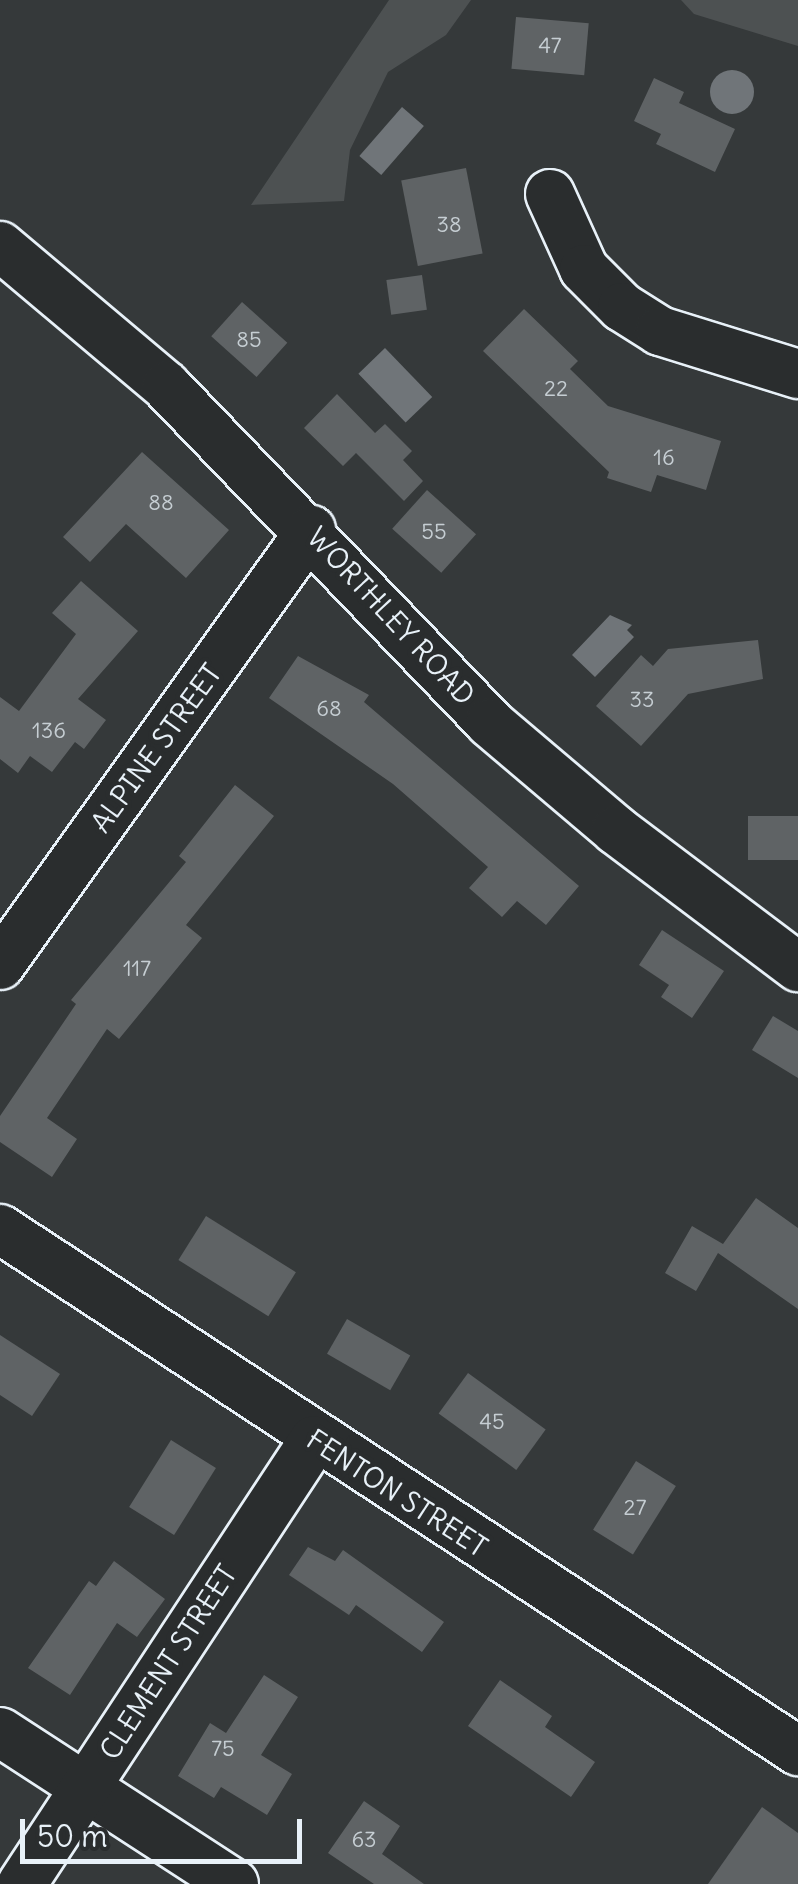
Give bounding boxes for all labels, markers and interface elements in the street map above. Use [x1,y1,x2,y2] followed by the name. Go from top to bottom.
[538,33,562,59] house number: 47
[436,212,462,238] house number: 38
[236,327,262,353] house number: 85
[544,376,568,402] house number: 22
[653,445,675,471] house number: 16
[148,490,174,516] house number: 88
[421,519,447,545] house number: 55
[300,520,482,712] street label: WORTHLEY ROAD
[84,657,228,839] street label: ALPINE STREET
[630,687,654,713] house number: 33
[316,696,342,722] house number: 68
[32,718,66,744] house number: 136
[123,956,151,982] house number: 117
[479,1409,505,1435] house number: 45
[300,1422,494,1564] street label: FENTON STREET
[624,1495,646,1521] house number: 27
[93,1558,243,1766] street label: CLEMENT STREET
[211,1736,235,1762] house number: 75
[25,1799,308,1861] scale bar
[37,1817,107,1855] text: 50 m
[351,1827,377,1853] house number: 63

